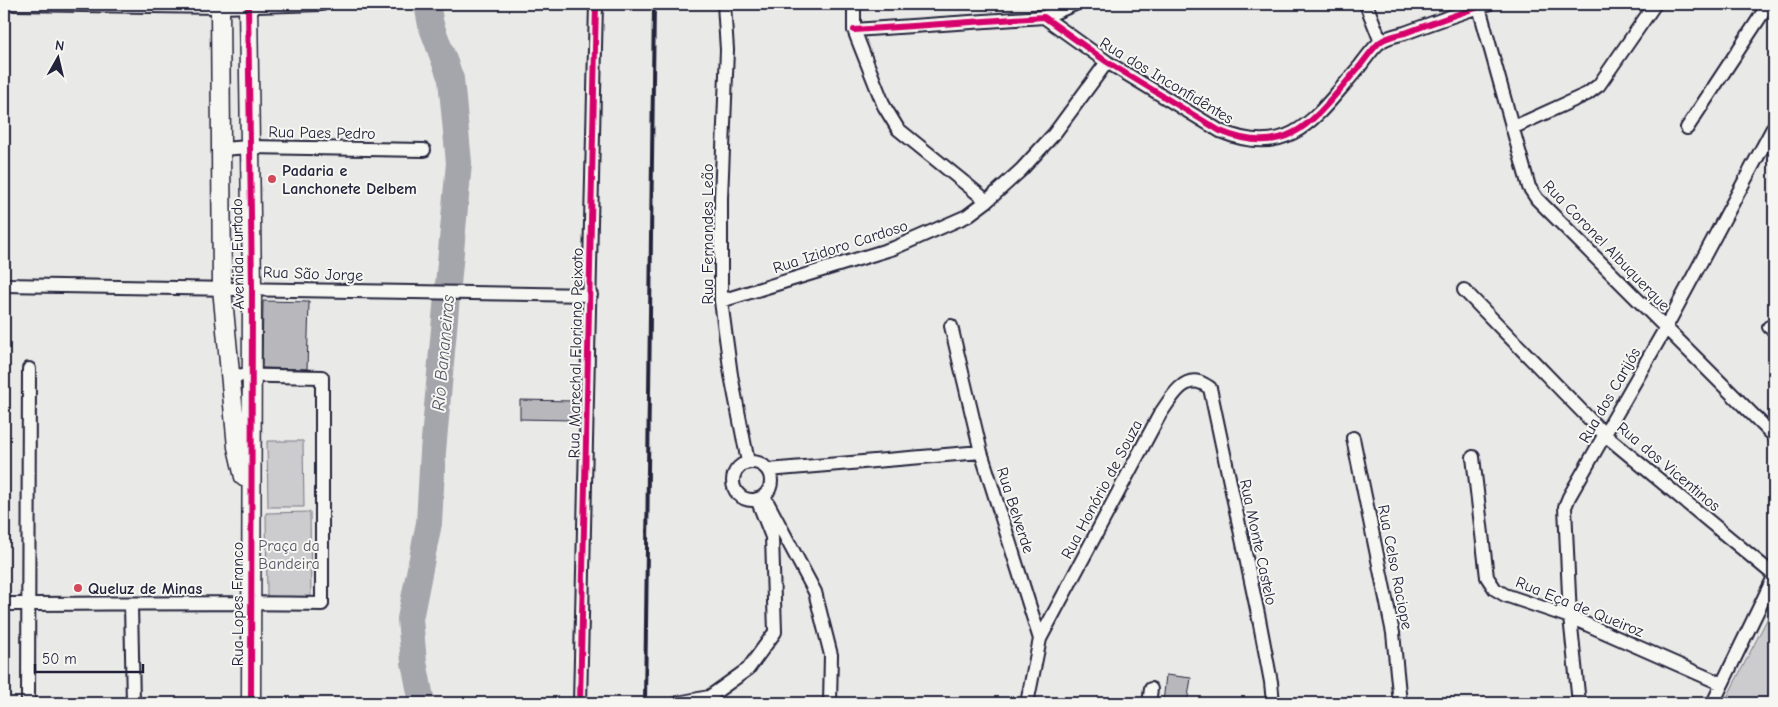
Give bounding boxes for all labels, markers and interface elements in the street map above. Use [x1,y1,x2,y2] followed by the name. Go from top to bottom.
[32,32,82,82] north arrow
[1096,34,1237,128] street label: Rua dos Inconfidêntes
[54,37,65,55] text: N
[268,123,376,143] street label: Rua Paes Pedro
[282,162,417,198] place label: Padaria e Lanchonete Delbem
[699,164,717,304] street label: Rua Fernandes Leão
[266,173,278,185] marker: Padaria e Lanchonete Delbem
[1539,177,1673,315] street label: Rua Coronel Albuquerque
[228,198,248,310] street label: Avenida Furtado
[771,217,910,277] street label: Rua Izidoro Cardoso
[565,248,587,458] street label: Rua Marechal Floriano Peixoto
[263,263,363,285] street label: Rua São Jorge
[428,294,459,412] water label: Rio Bananeiras
[1575,344,1645,446] street label: Rua dos Carijós
[1058,417,1146,562] street label: Rua Honório de Souza
[1613,418,1724,515] street label: Rua dos Vicentinos
[993,465,1037,556] street label: Rua Belverde
[1236,478,1280,607] street label: Rua Monte Castelo
[1374,503,1416,631] street label: Rua Celso Raciope
[258,537,320,573] park label: Praça da Bandeira
[229,542,247,666] street label: Rua Lopes Franco
[1513,573,1646,641] street label: Rua Eça de Queiroz
[88,580,202,598] place label: Queluz de Minas
[72,582,84,594] marker: Queluz de Minas
[35,642,142,674] scale bar
[42,650,77,668] text: 50 m

